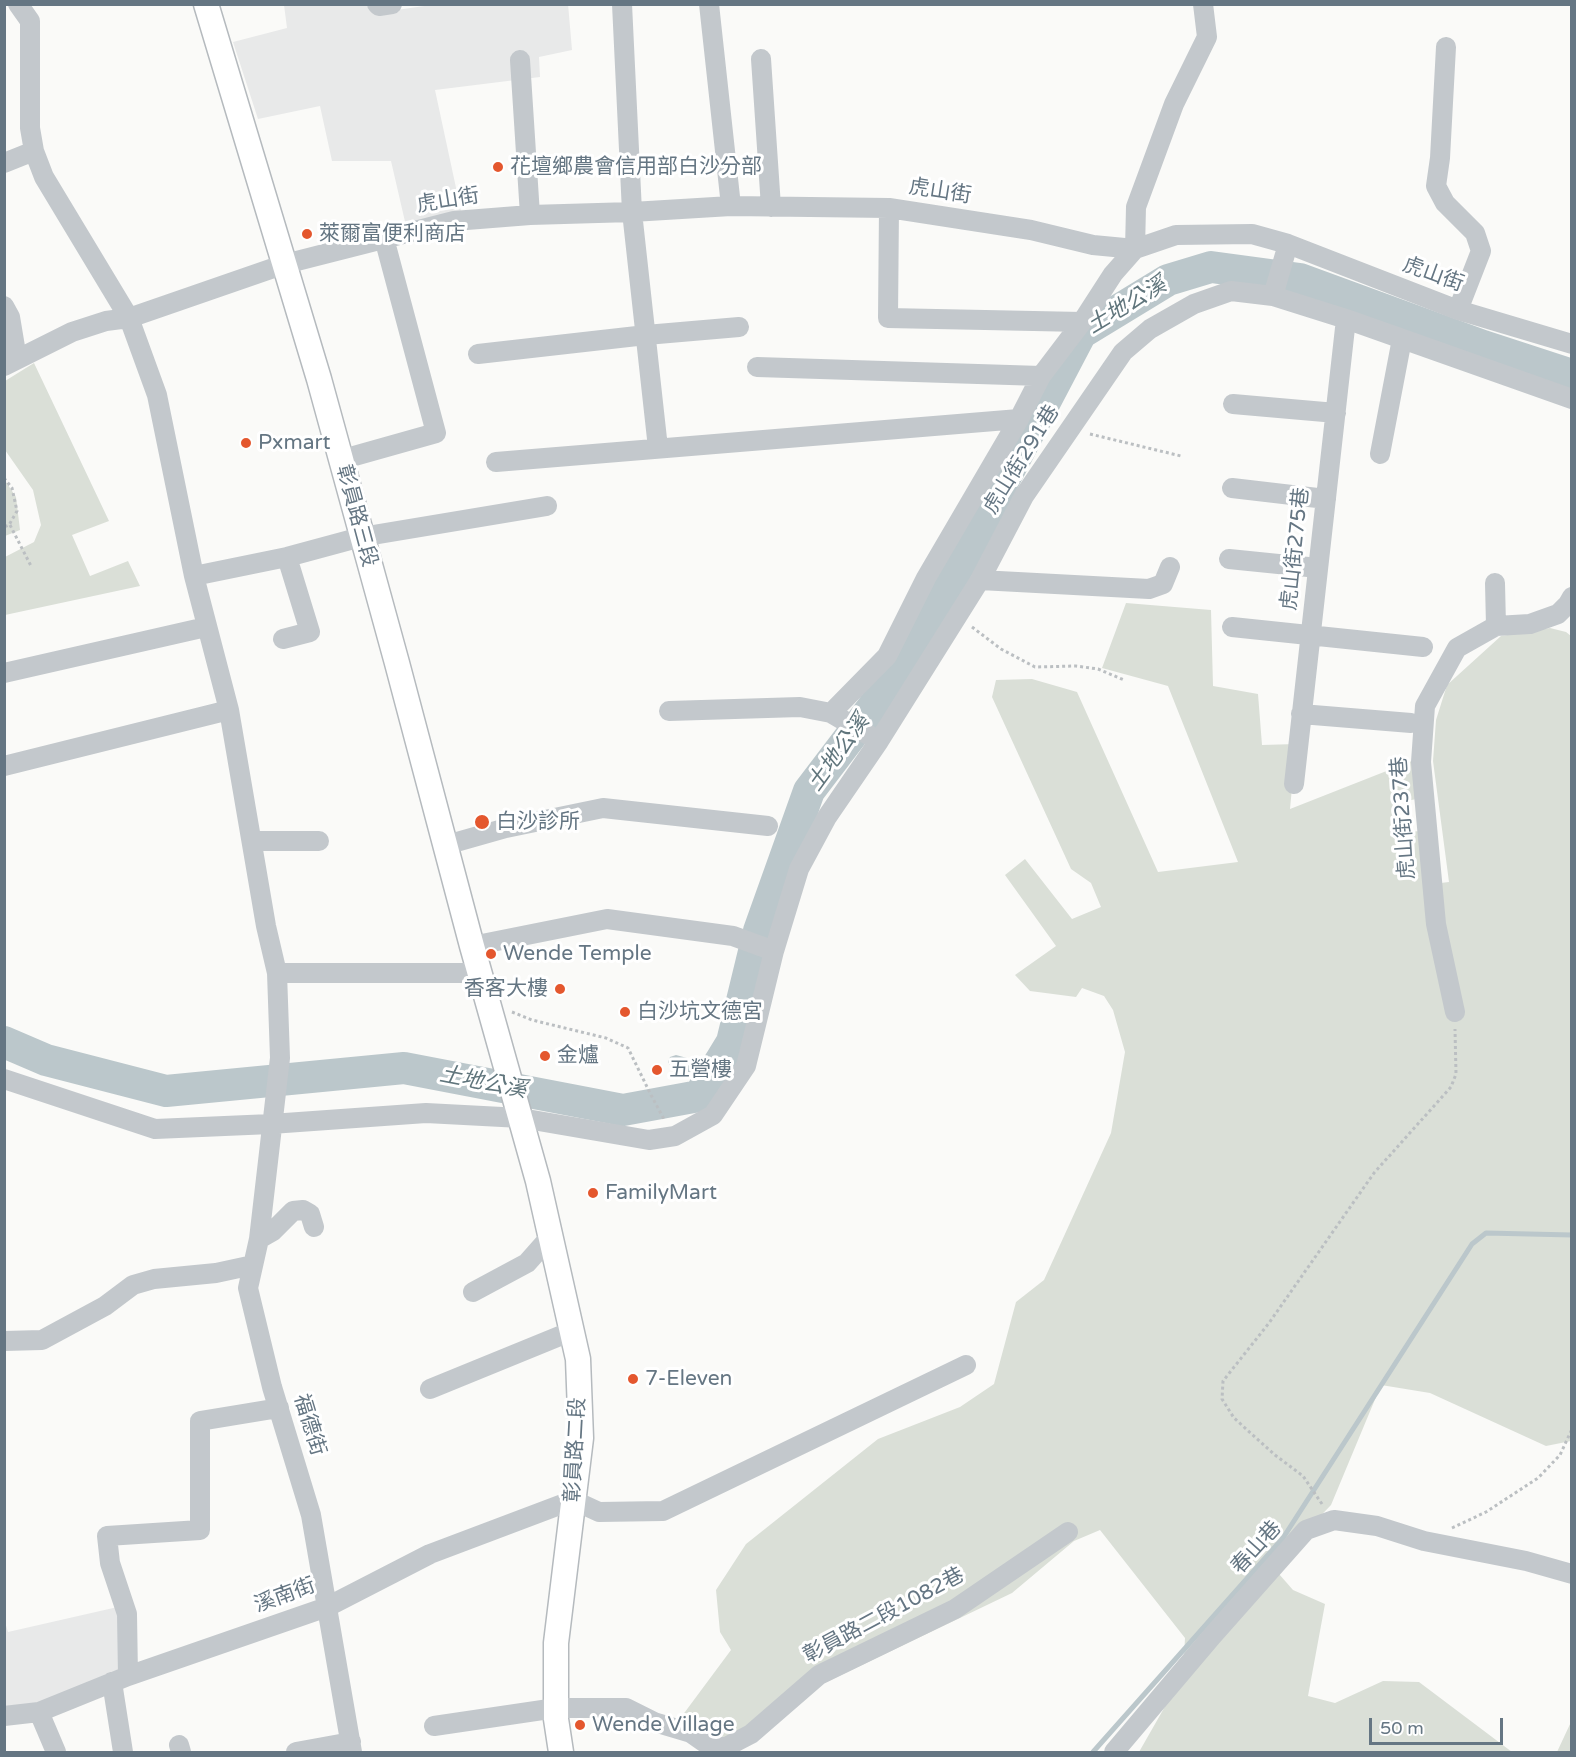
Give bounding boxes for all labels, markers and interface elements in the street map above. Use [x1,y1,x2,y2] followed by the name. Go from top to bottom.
[510,154,762,180] place label: 花壇鄉農會信用部白沙分部
[491,160,505,174] marker: 花壇鄉農會信用部白沙分部
[907,175,973,209] street label: 虎山街
[415,184,481,218] street label: 虎山街
[319,221,466,247] place label: 萊爾富便利商店
[300,227,314,241] marker: 萊爾富便利商店
[1399,252,1467,298] street label: 虎山街
[1082,272,1172,340] water label: 土地公溪
[979,401,1065,519] street label: 虎山街291巷
[258,430,331,456] place label: Pxmart
[239,436,253,450] marker: Pxmart
[330,462,382,570] street label: 彰員路三段
[1277,486,1315,612] street label: 虎山街275巷
[802,710,876,796] water label: 土地公溪
[1387,755,1421,881] street label: 虎山街237巷
[496,809,580,835] place label: 白沙診所
[473,813,491,831] marker: 白沙診所
[503,941,652,967] place label: Wende Temple
[484,947,498,961] marker: Wende Temple
[464,976,548,1002] place label: 香客大樓
[553,982,567,996] marker: 香客大樓
[637,999,763,1025] place label: 白沙坑文德宮
[618,1005,632,1019] marker: 白沙坑文德宮
[557,1043,599,1069] place label: 金爐
[538,1049,552,1063] marker: 金爐
[669,1057,732,1083] place label: 五營樓
[437,1062,529,1104] water label: 土地公溪
[650,1063,664,1077] marker: 五營樓
[605,1180,717,1206] place label: FamilyMart
[586,1186,600,1200] marker: FamilyMart
[645,1366,732,1392] place label: 7-Eleven
[626,1372,640,1386] marker: 7-Eleven
[288,1391,330,1459] street label: 福德街
[561,1397,591,1503] street label: 彰員路二段
[1227,1516,1287,1580] street label: 春山巷
[799,1563,969,1669] street label: 彰員路二段1082巷
[251,1573,319,1619] street label: 溪南街
[1372,1706,1506,1744] scale bar
[592,1712,735,1738] place label: Wende Village
[1380,1717,1424,1739] text: 50 m
[573,1718,587,1732] marker: Wende Village

